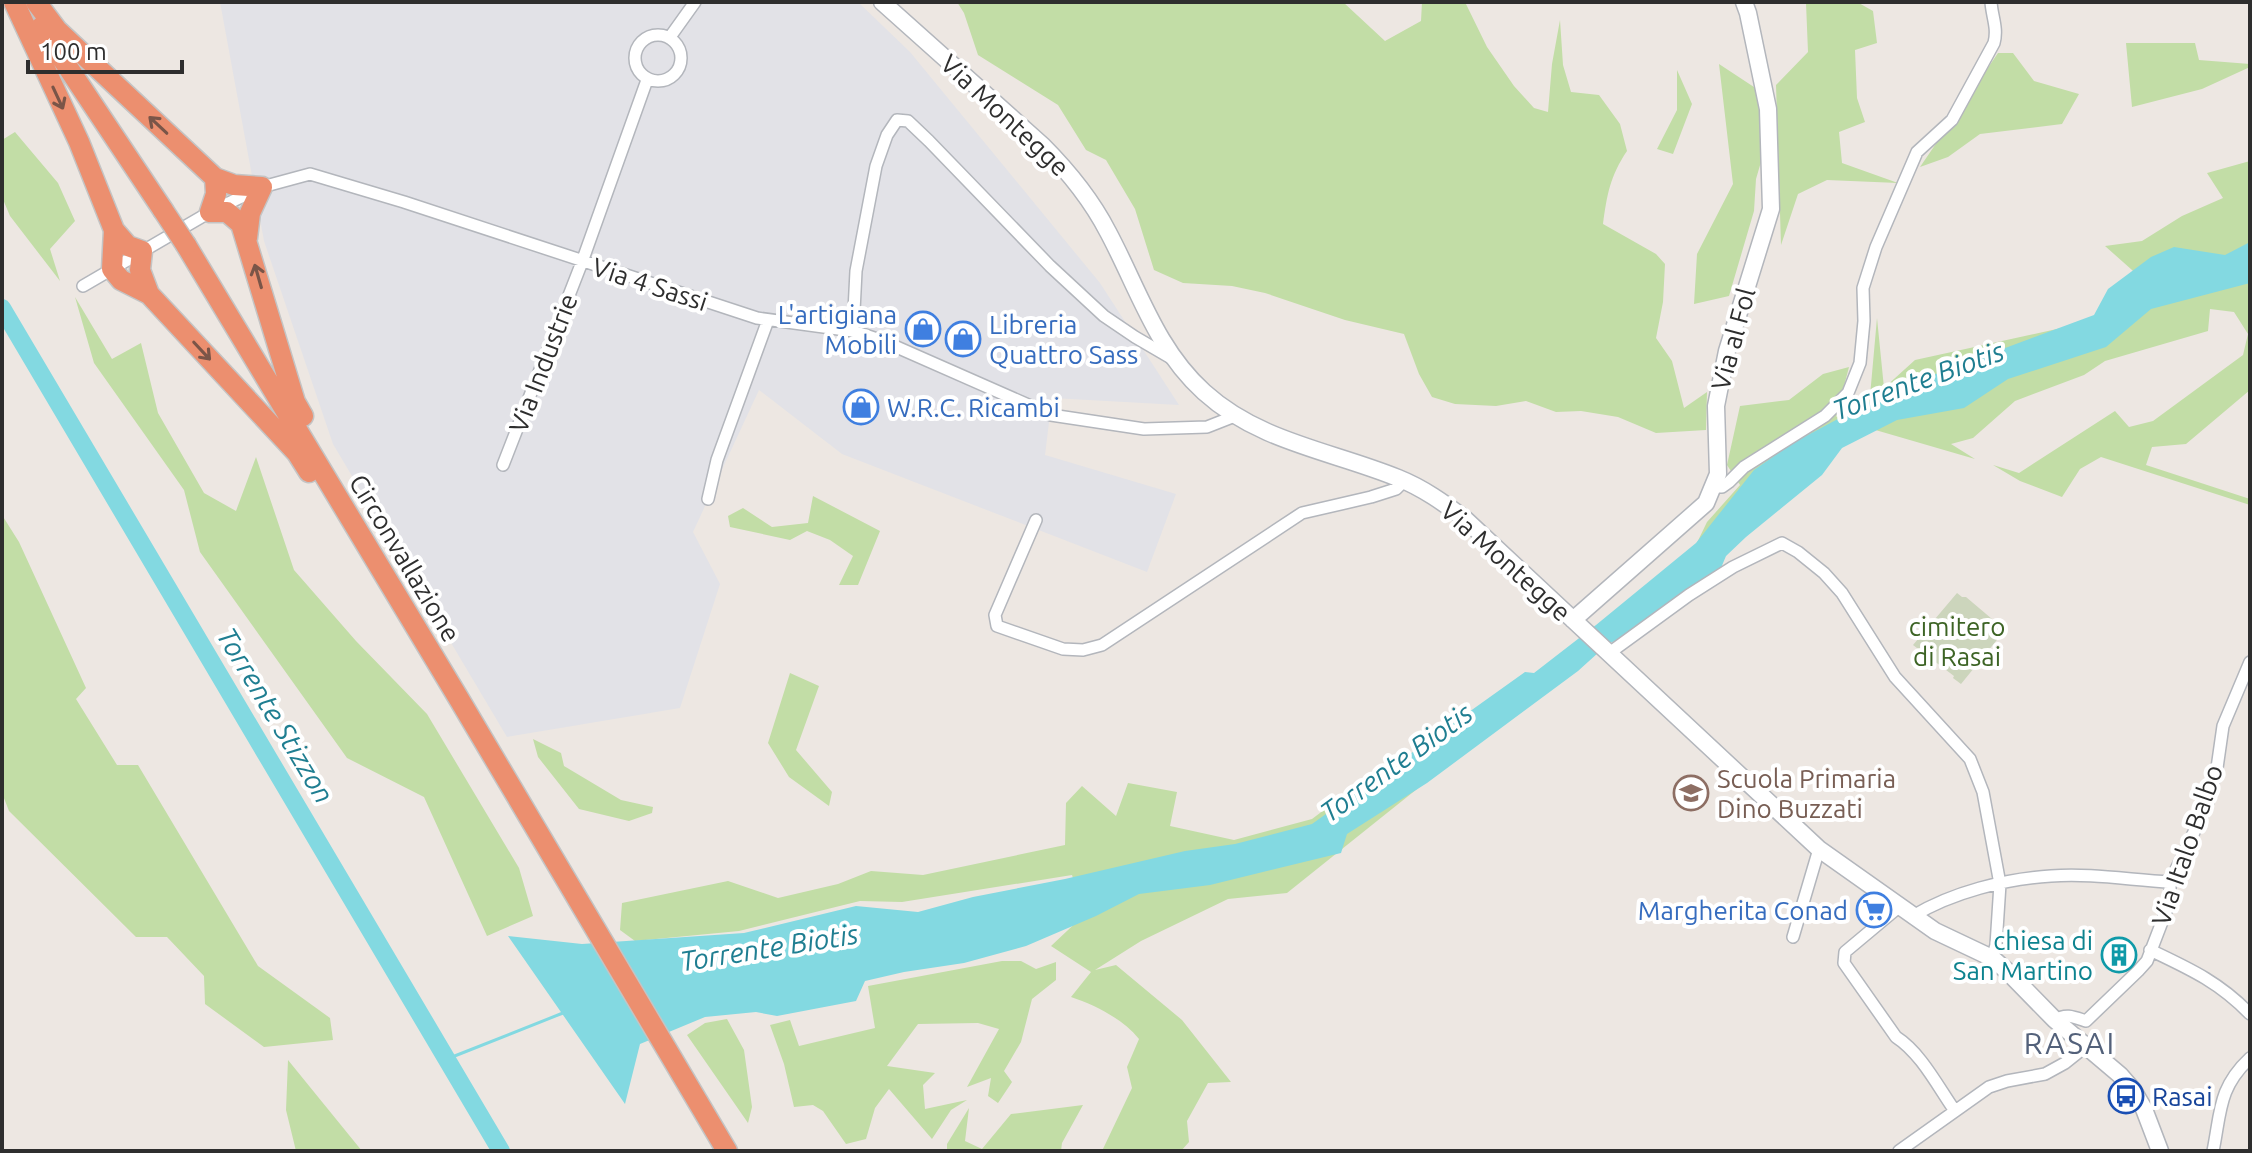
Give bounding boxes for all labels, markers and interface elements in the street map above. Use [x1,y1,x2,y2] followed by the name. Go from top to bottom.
[28,24,182,74] scale bar
[40,38,107,65] text: 100 m
[935,48,1075,182] street label: Via Montegge
[52,85,67,110] one-way arrow
[148,116,168,135] one-way arrow
[589,252,711,316] street label: Via 4 Sassi
[250,263,265,289] one-way arrow
[1705,284,1761,393] street label: Via al Fol
[503,289,583,437] street label: Via Industrie
[778,300,897,359] place label: L'artigiana Mobili
[904,310,942,348] shop icon: L'artigiana Mobili
[989,310,1138,369] place label: Libreria Quattro Sass
[944,320,982,358] shop icon: Libreria Quattro Sass
[1828,335,2008,425] water label: Torrente Biotis
[193,341,211,361] one-way arrow
[842,388,880,426] shop icon: W.R.C. Ricambi
[887,393,1060,422] place label: W.R.C. Ricambi
[344,469,466,647] street label: Circonvallazione
[1435,495,1577,627] street label: Via Montegge
[1909,612,2005,671] park label: cimitero di Rasai
[211,622,341,808] water label: Torrente Stizzon
[1314,696,1478,828] water label: Torrente Biotis
[2146,761,2228,929] street label: Via Italo Balbo
[1717,764,1896,823] place label: Scuola Primaria Dino Buzzati
[1672,774,1710,812] school or university icon: Scuola Primaria Dino Buzzati
[1855,891,1893,929] supermarket icon: Margherita Conad
[1638,896,1848,925] place label: Margherita Conad
[678,918,861,976] water label: Torrente Biotis
[1953,926,2093,985] place label: chiesa di San Martino
[2100,936,2138,974] building icon: chiesa di San Martino
[2024,1026,2116,1060] district label: RASAI
[2107,1077,2145,1115] bus stop icon: Rasai
[2152,1082,2212,1111] place label: Rasai

